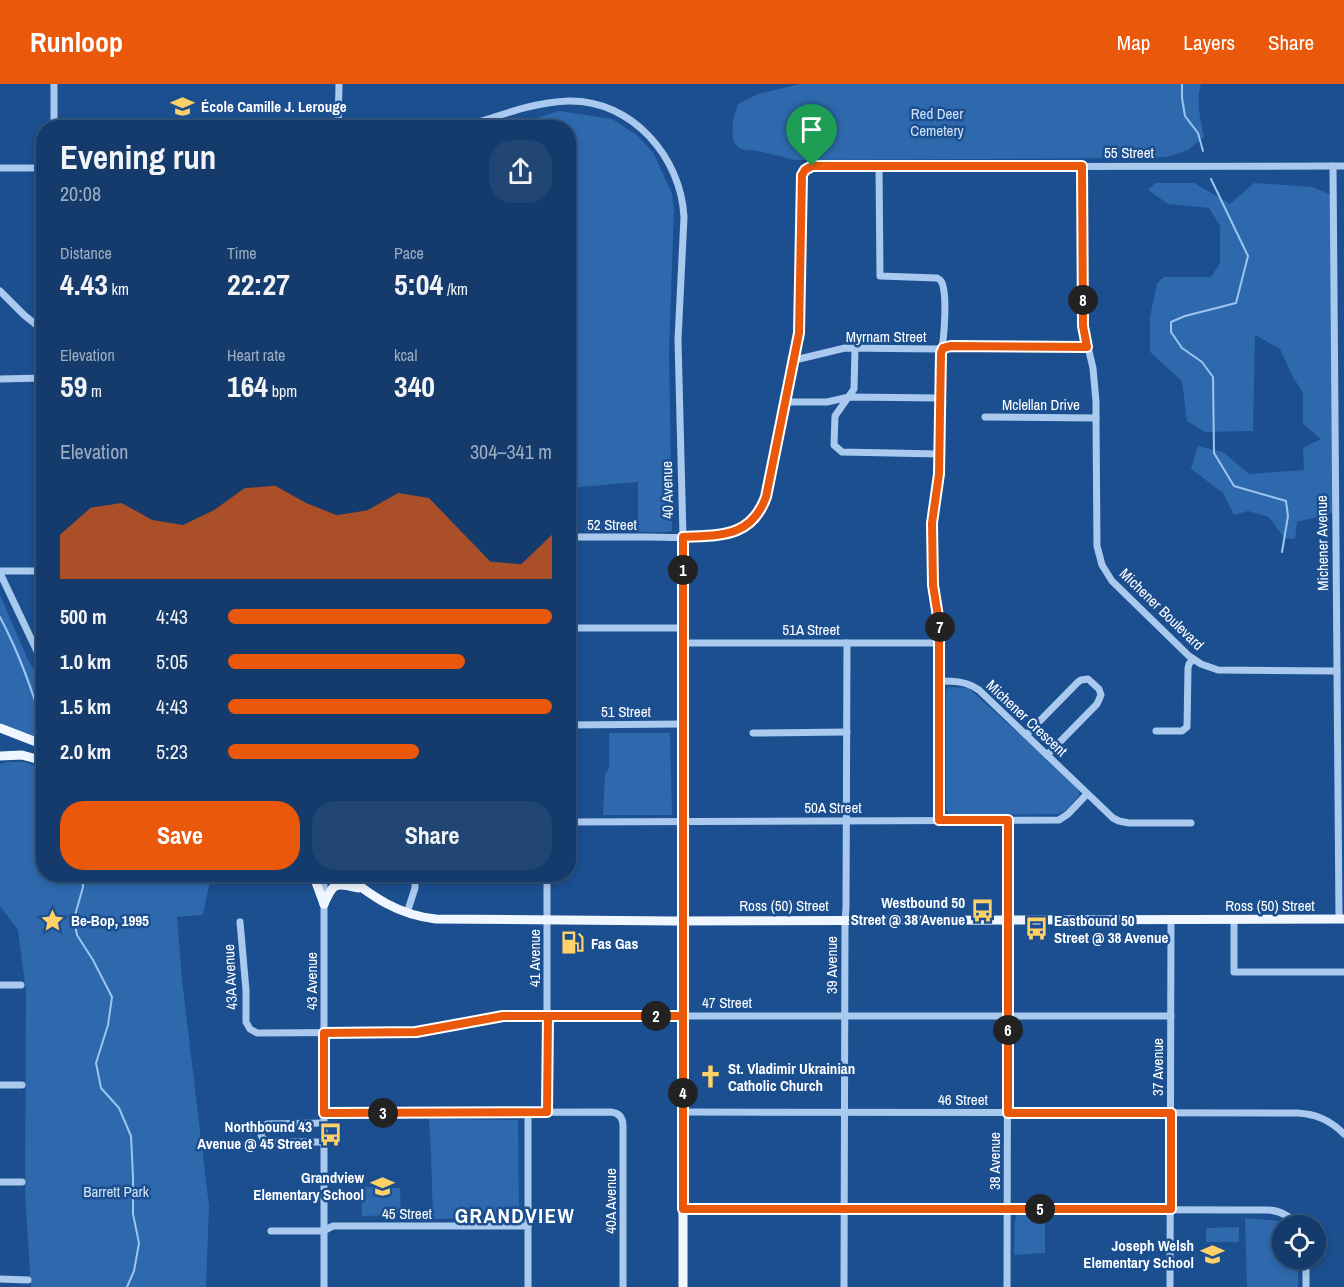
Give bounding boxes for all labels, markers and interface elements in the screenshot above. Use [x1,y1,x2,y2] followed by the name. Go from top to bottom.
[30,23,123,61] text: Runloop
[1117,28,1150,57] text: Map
[1183,28,1235,57] text: Layers
[1268,28,1314,57] text: Share
[170,93,196,119] school or university icon: École Camille J. Lerouge
[201,96,347,117] place label: École Camille J. Lerouge
[910,103,965,141] park label: Red Deer Cemetery
[786,104,837,166] pin
[795,113,828,146] icon: arrive
[60,135,216,179] text: Evening run
[489,140,552,203] button: share
[1104,142,1155,163] street label: 55 Street
[60,180,101,207] text: 20:08
[60,242,112,264] text: Distance
[227,242,257,264] text: Time
[394,242,424,264] text: Pace
[60,264,108,304] text: 4.43
[227,264,290,304] text: 22:27
[394,264,443,304] text: 5:04
[108,278,129,300] text: km
[443,278,468,300] text: /km
[1068,285,1098,315] pin: 8
[1079,289,1087,311] text: 8
[846,326,927,347] street label: Myrnam Street
[60,344,115,366] text: Elevation
[227,344,285,366] text: Heart rate
[394,344,417,366] text: kcal
[60,366,87,406] text: 59
[227,366,268,406] text: 164
[394,366,435,406] text: 340
[87,380,102,402] text: m
[268,380,297,402] text: bpm
[1002,394,1080,415] street label: Mclellan Drive
[60,438,128,465] text: Elevation
[470,438,552,465] text: 304–341 m
[656,461,678,519] street label: 40 Avenue
[1311,495,1333,591] street label: Michener Avenue
[587,514,638,535] street label: 52 Street
[668,555,698,585] pin: 1
[679,559,687,581] text: 1
[1115,563,1209,655] street label: Michener Boulevard
[60,603,107,630] text: 500 m
[156,603,188,630] text: 4:43
[925,612,955,642] pin: 7
[936,616,944,638] text: 7
[782,619,840,640] street label: 51A Street
[60,648,111,675] text: 1.0 km
[156,648,188,675] text: 5:05
[982,675,1073,762] street label: Michener Crescent
[60,693,111,720] text: 1.5 km
[156,693,188,720] text: 4:43
[601,701,652,722] street label: 51 Street
[60,738,111,765] text: 2.0 km
[156,738,188,765] text: 5:23
[804,797,862,818] street label: 50A Street
[60,801,300,870] button: Save
[312,801,552,870] button: Share
[851,892,965,930] place label: Westbound 50 Street @ 38 Avenue
[739,895,829,916] street label: Ross (50) Street
[1225,895,1315,916] street label: Ross (50) Street
[970,898,996,924] bus stop icon: Westbound 50 Street @ 38 Avenue
[40,907,66,933] place icon: Be-Bop, 1995
[71,910,149,931] place label: Be-Bop, 1995
[1054,910,1168,948] place label: Eastbound 50 Street @ 38 Avenue
[1023,916,1049,942] bus stop icon: Eastbound 50 Street @ 38 Avenue
[524,929,545,987] street label: 41 Avenue
[560,930,586,956] fuel station icon: Fas Gas
[591,933,638,954] place label: Fas Gas
[821,936,842,994] street label: 39 Avenue
[218,944,242,1010] street label: 43A Avenue
[301,952,322,1010] street label: 43 Avenue
[702,992,753,1013] street label: 47 Street
[641,1001,671,1031] pin: 2
[652,1005,660,1027] text: 2
[993,1015,1023,1045] pin: 6
[1004,1019,1012,1041] text: 6
[1147,1038,1168,1096] street label: 37 Avenue
[728,1058,855,1096] place label: St. Vladimir Ukrainian Catholic Church
[697,1064,723,1090] church icon: St. Vladimir Ukrainian Catholic Church
[668,1078,698,1108] pin: 4
[679,1082,687,1104] text: 4
[938,1089,989,1110] street label: 46 Street
[368,1098,398,1128] pin: 3
[379,1102,387,1124] text: 3
[197,1116,312,1154] place label: Northbound 43 Avenue @ 45 Street
[317,1122,343,1148] bus stop icon: Northbound 43 Avenue @ 45 Street
[984,1132,1005,1190] street label: 38 Avenue
[253,1167,364,1205] place label: Grandview Elementary School
[600,1168,621,1234] street label: 40A Avenue
[369,1173,395,1199] school or university icon: Grandview Elementary School
[83,1181,150,1202] park label: Barrett Park
[1025,1194,1055,1224] pin: 5
[1036,1198,1044,1220] text: 5
[455,1201,575,1230] district label: GRANDVIEW
[382,1203,433,1224] street label: 45 Street
[1272,1215,1326,1269] map controls
[1272,1215,1326,1269] button: locate
[1083,1235,1194,1273] place label: Joseph Welsh Elementary School
[1199,1241,1225,1267] school or university icon: Joseph Welsh Elementary School

